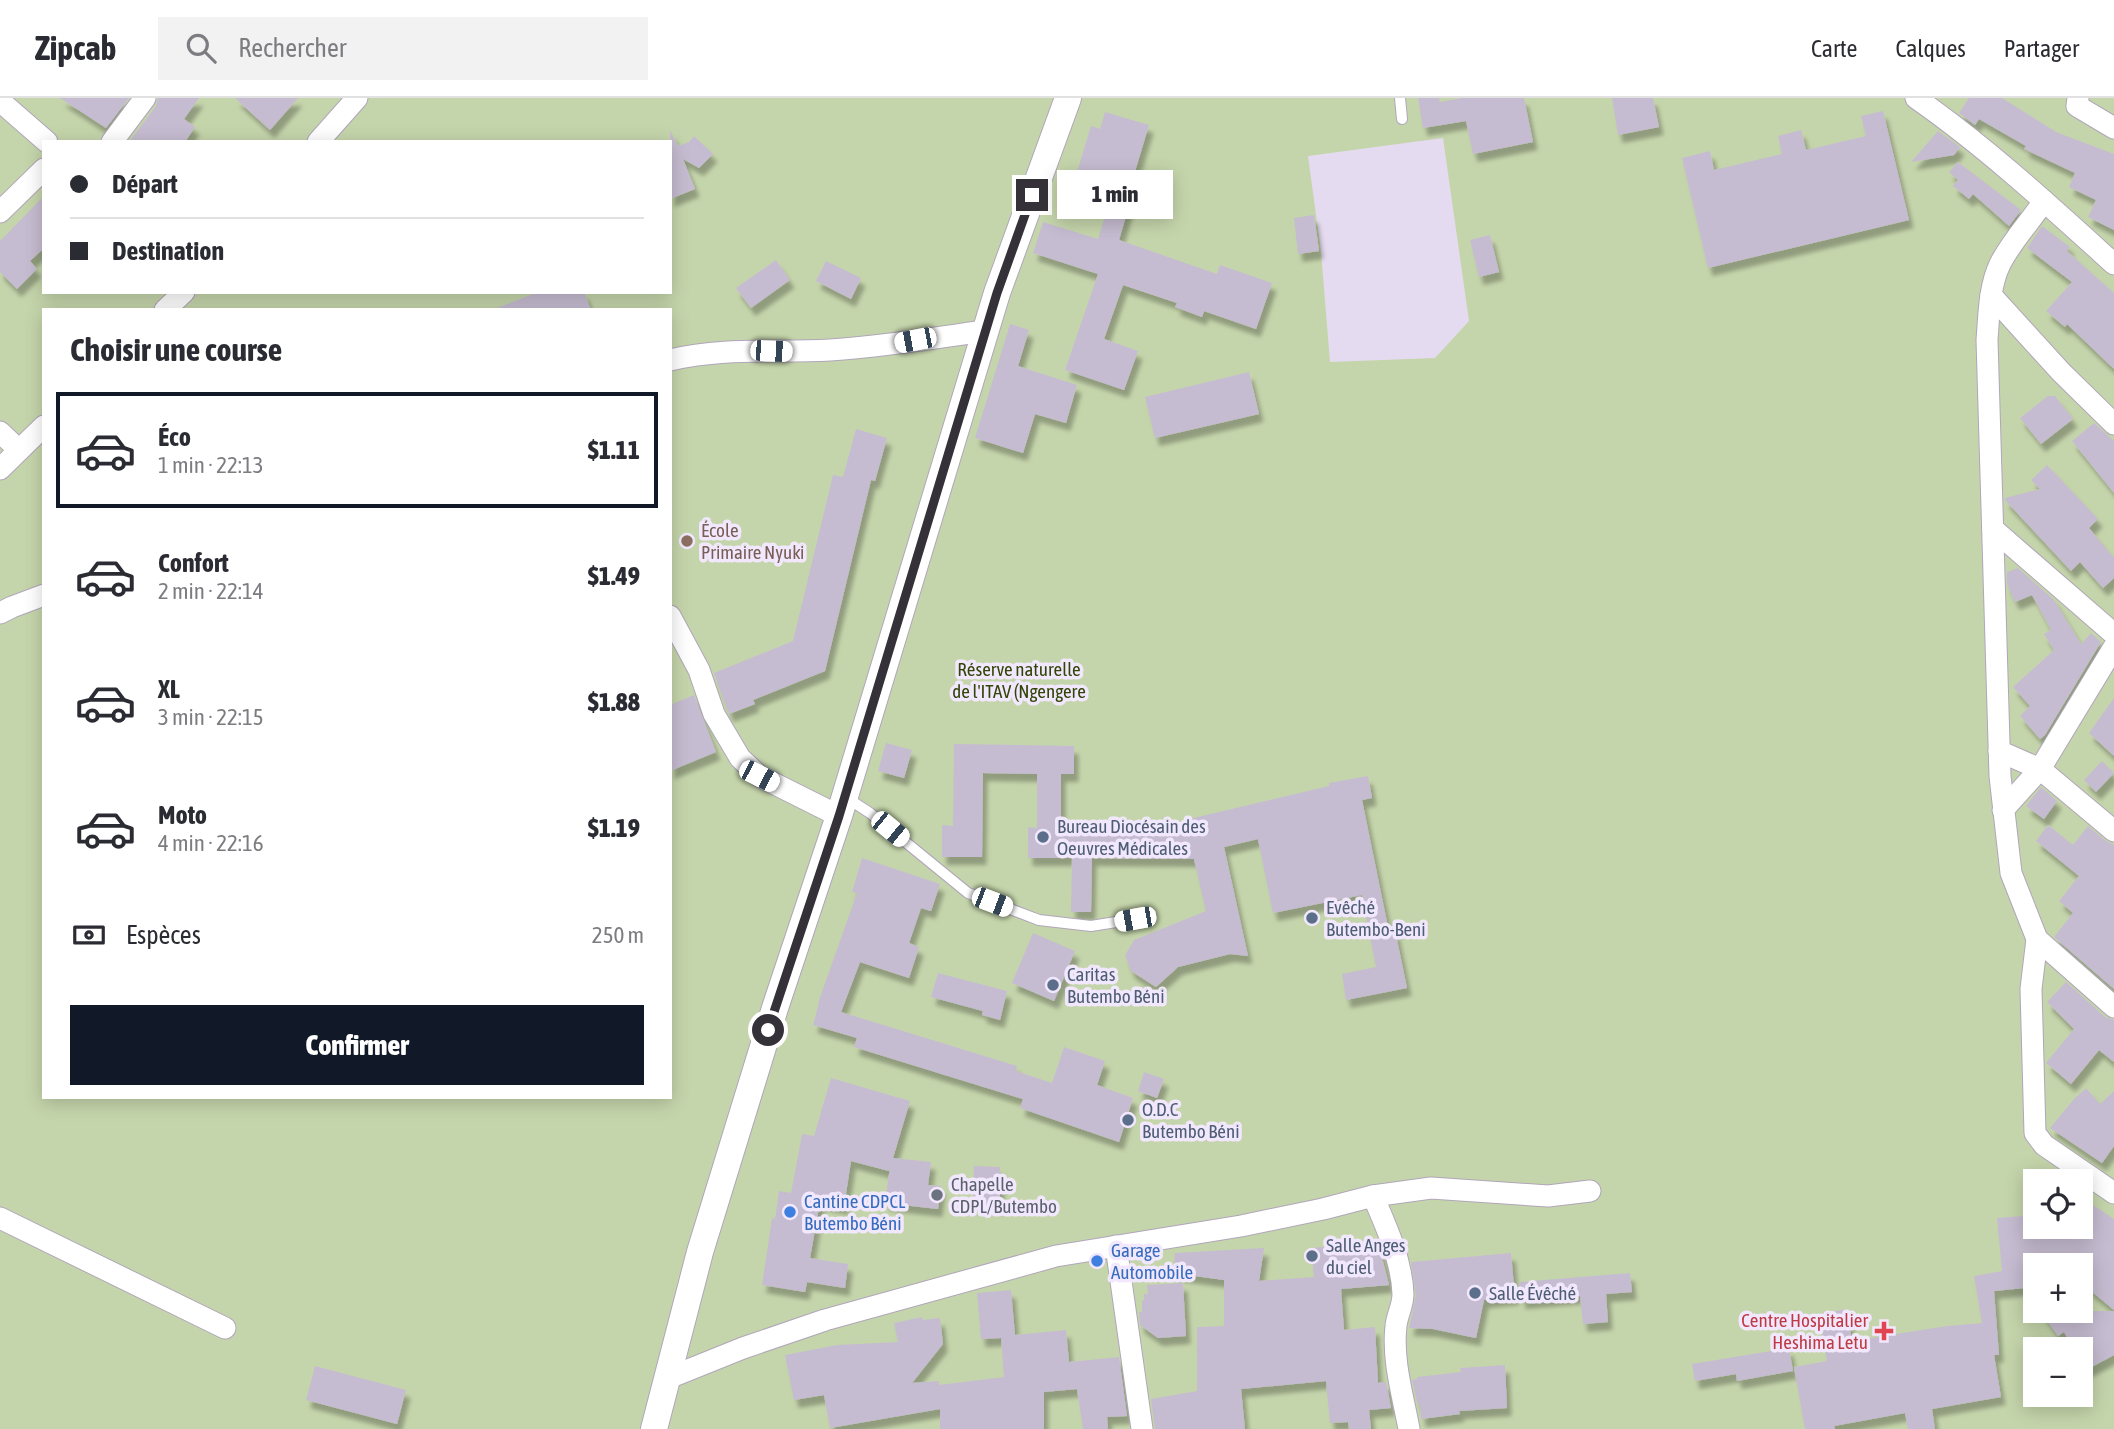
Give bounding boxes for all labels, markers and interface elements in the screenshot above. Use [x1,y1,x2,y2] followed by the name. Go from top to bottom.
[158,17,648,80] search box
[35,29,116,67] text: Zipcab
[182,29,220,67] icon: search
[238,33,346,63] text: Rechercher
[1811,35,1857,62] text: Carte
[1895,35,1966,62] text: Calques
[2004,35,2079,62] text: Partager
[112,169,178,199] text: Départ
[1056,170,1172,220] callout: 1 min
[1016,179,1048,211] route end
[1092,181,1138,207] text: 1 min
[112,236,224,266] text: Destination
[893,326,938,354] car
[70,331,282,368] text: Choisir une course
[750,340,793,362] car
[74,419,137,482] icon: car
[158,422,191,452] text: Éco
[588,435,640,465] text: $1.11
[158,452,264,478] text: 1 min · 22:13
[701,519,804,563] place label: École Primaire Nyuki
[679,533,695,549] marker: École Primaire Nyuki
[74,545,137,608] icon: car
[158,548,229,578] text: Confort
[588,561,640,591] text: $1.49
[158,578,264,604] text: 2 min · 22:14
[952,658,1086,702] park label: Réserve naturelle de l'ITAV (Ngengere
[74,671,137,734] icon: car
[158,674,180,704] text: XL
[588,687,640,717] text: $1.88
[158,704,264,730] text: 3 min · 22:15
[736,757,783,795] car
[74,797,137,860] icon: car
[158,800,207,830] text: Moto
[868,808,913,850] car
[588,813,640,843] text: $1.19
[1057,815,1206,859] place label: Bureau Diocésain des Oeuvres Médicales
[1035,829,1051,845] marker: Bureau Diocésain des Oeuvres Médicales
[158,830,264,856] text: 4 min · 22:16
[969,885,1016,919] car
[1326,896,1426,940] place label: Evêché Butembo-Beni
[1113,905,1158,933] car
[1304,910,1320,926] marker: Evêché Butembo-Beni
[70,916,108,954] icon: cash
[126,920,201,950] text: Espèces
[592,922,644,948] text: 250 m
[1067,963,1165,1007] place label: Caritas Butembo Béni
[1045,977,1061,993] marker: Caritas Butembo Béni
[70,1005,644,1085] button: Confirmer
[752,1014,784,1046] route start
[1142,1098,1240,1142] place label: O.D.C Butembo Béni
[1120,1112,1136,1128] marker: O.D.C Butembo Béni
[2023,1169,2093,1407] map controls
[2023,1169,2093,1239] button: locate
[951,1173,1057,1217] place label: Chapelle CDPL/Butembo
[929,1187,945,1203] marker: Chapelle CDPL/Butembo
[804,1190,906,1234] place label: Cantine CDPCL Butembo Béni
[782,1204,798,1220] marker: Cantine CDPCL Butembo Béni
[1326,1234,1406,1278] place label: Salle Anges du ciel
[1111,1239,1193,1283] place label: Garage Automobile
[1304,1248,1320,1264] marker: Salle Anges du ciel
[1089,1253,1105,1269] marker: Garage Automobile
[2023,1253,2093,1323] button: +
[1489,1282,1576,1304] place label: Salle Évêché
[1467,1285,1483,1301] marker: Salle Évêché
[1741,1309,1868,1353] place label: Centre Hospitalier Heshima Letu
[1874,1321,1894,1341] marker: Centre Hospitalier Heshima Letu
[2023,1337,2093,1407] button: −

